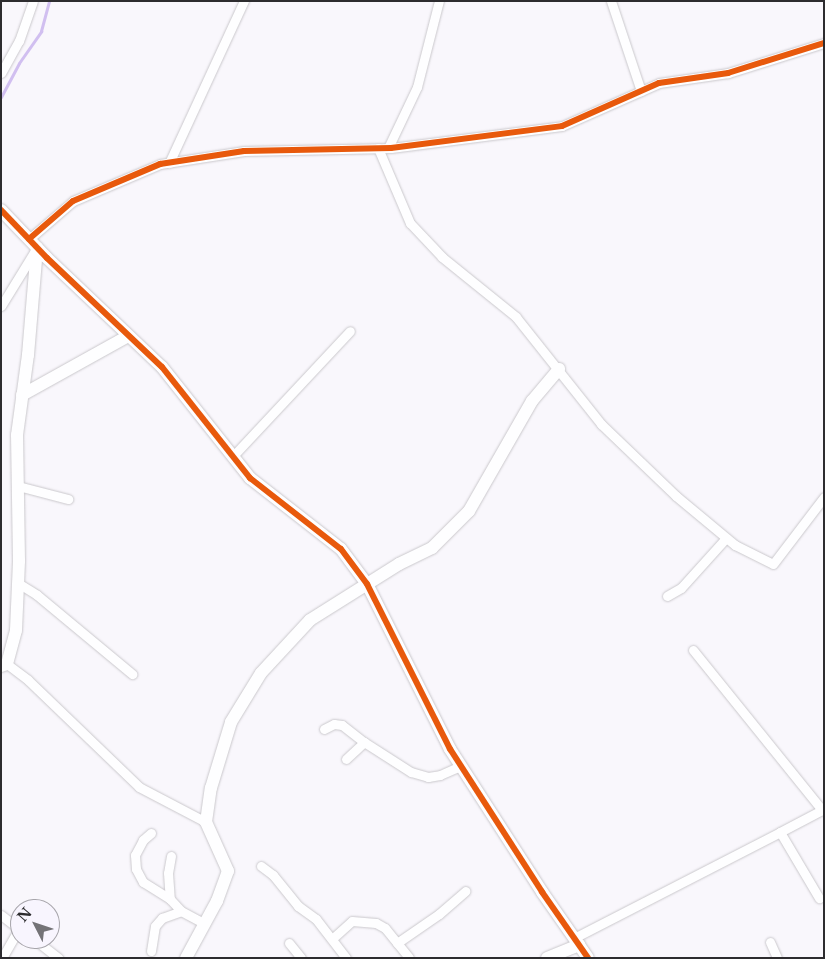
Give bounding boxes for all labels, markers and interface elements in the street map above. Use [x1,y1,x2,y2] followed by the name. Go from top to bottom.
[10,899,60,949] north arrow
[13,904,36,926] text: N

